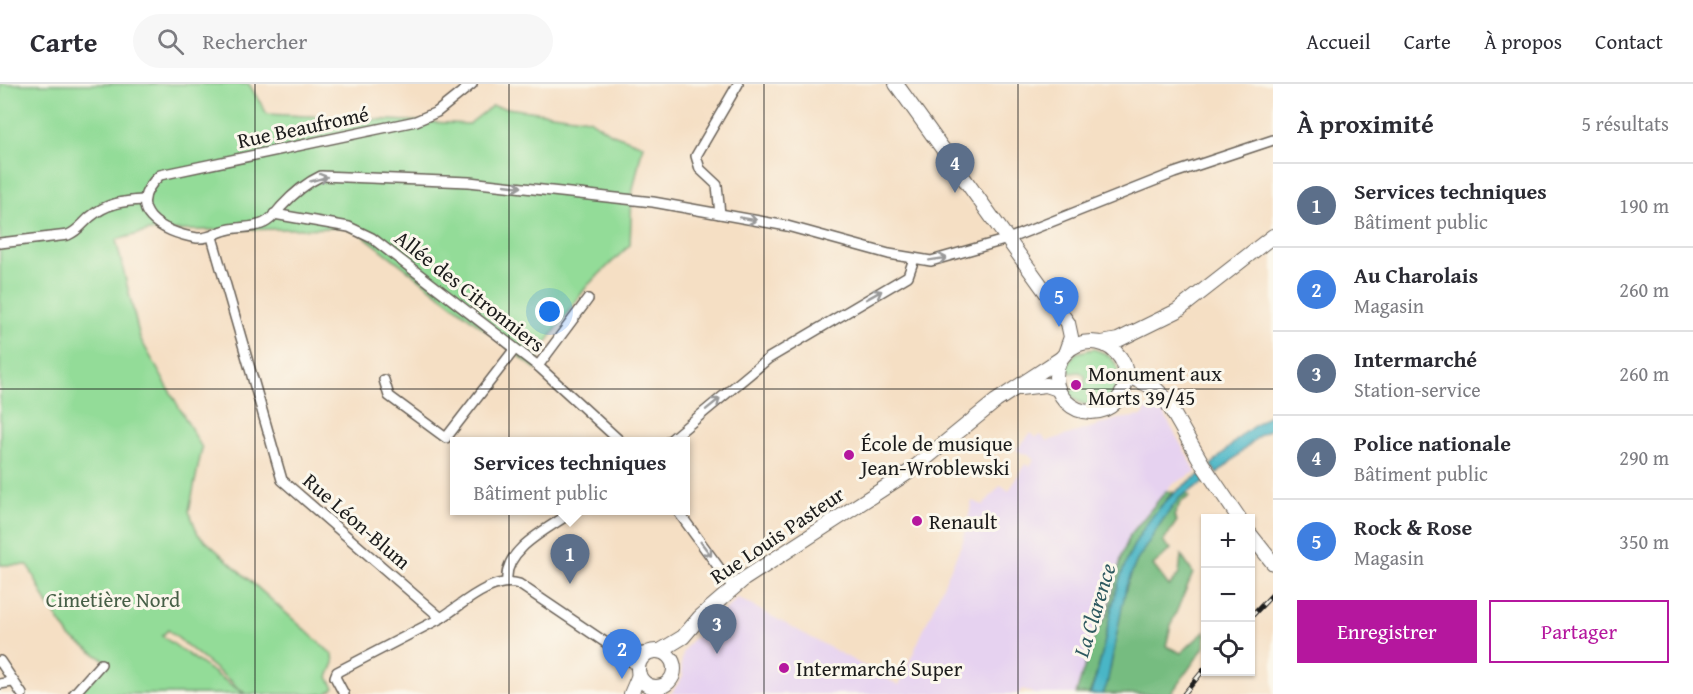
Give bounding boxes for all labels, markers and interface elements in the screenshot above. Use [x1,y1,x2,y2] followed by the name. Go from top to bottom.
[133,14,553,68] search box
[30,21,97,62] text: Carte
[154,25,187,58] icon: search
[202,25,307,57] text: Rechercher
[1306,26,1371,57] text: Accueil
[1404,26,1451,57] text: Carte
[1484,26,1562,57] text: À propos
[1595,26,1663,57] text: Contact
[234,98,372,156] street label: Rue Beaufromé
[1297,104,1434,143] text: À proximité
[1581,109,1669,138] text: 5 résultats
[936,144,974,193] pin: 4
[309,172,328,184] one-way arrow
[1354,175,1547,207] text: Services techniques
[503,181,523,192] one-way arrow
[1311,191,1322,220] text: 1
[1619,191,1669,220] text: 190 m
[1354,207,1488,236] text: Bâtiment public
[738,213,757,224] one-way arrow
[388,222,552,360] street label: Allée des Citronniers
[927,253,947,264] one-way arrow
[1354,259,1478,291] text: Au Charolais
[1311,275,1322,304] text: 2
[1619,275,1669,304] text: 260 m
[1040,278,1078,327] pin: 5
[865,289,882,301] one-way arrow
[1354,291,1424,320] text: Magasin
[535,297,564,326] your location
[1354,343,1477,375] text: Intermarché
[1088,358,1222,413] place label: Monument aux Morts 39/45
[1311,359,1322,388] text: 3
[1619,359,1669,388] text: 260 m
[1354,375,1481,404] text: Station-service
[1069,378,1083,392] marker: Monument aux Morts 39/45
[705,398,721,411] one-way arrow
[1354,427,1511,459] text: Police nationale
[858,428,1013,483] place label: École de musique Jean-Wroblewski
[450,437,690,515] popup
[1311,443,1322,472] text: 4
[1619,443,1669,472] text: 290 m
[474,446,666,478] text: Services techniques
[842,448,856,462] marker: École de musique Jean-Wroblewski
[1354,459,1488,488] text: Bâtiment public
[296,465,418,577] street label: Rue Léon-Blum
[474,478,608,507] text: Bâtiment public
[704,478,851,591] street label: Rue Louis Pasteur
[929,506,998,537] place label: Renault
[1354,511,1472,543] text: Rock & Rose
[910,514,924,528] marker: Renault
[1201,514,1255,676] map controls
[1201,514,1255,568] button: +
[1311,527,1322,556] text: 5
[1619,527,1669,556] text: 350 m
[550,534,590,584] pin: 1
[700,540,712,556] one-way arrow
[1354,543,1424,572] text: Magasin
[1064,559,1123,662] water label: La Clarence
[1201,568,1255,622] button: −
[46,584,181,615] park label: Cimetière Nord
[1297,600,1477,663] button: Enregistrer
[1489,600,1669,663] button: Partager
[698,604,736,654] pin: 3
[1201,622,1255,676] button: locate
[602,630,642,679] pin: 2
[796,653,963,684] place label: Intermarché Super
[777,661,791,675] marker: Intermarché Super

